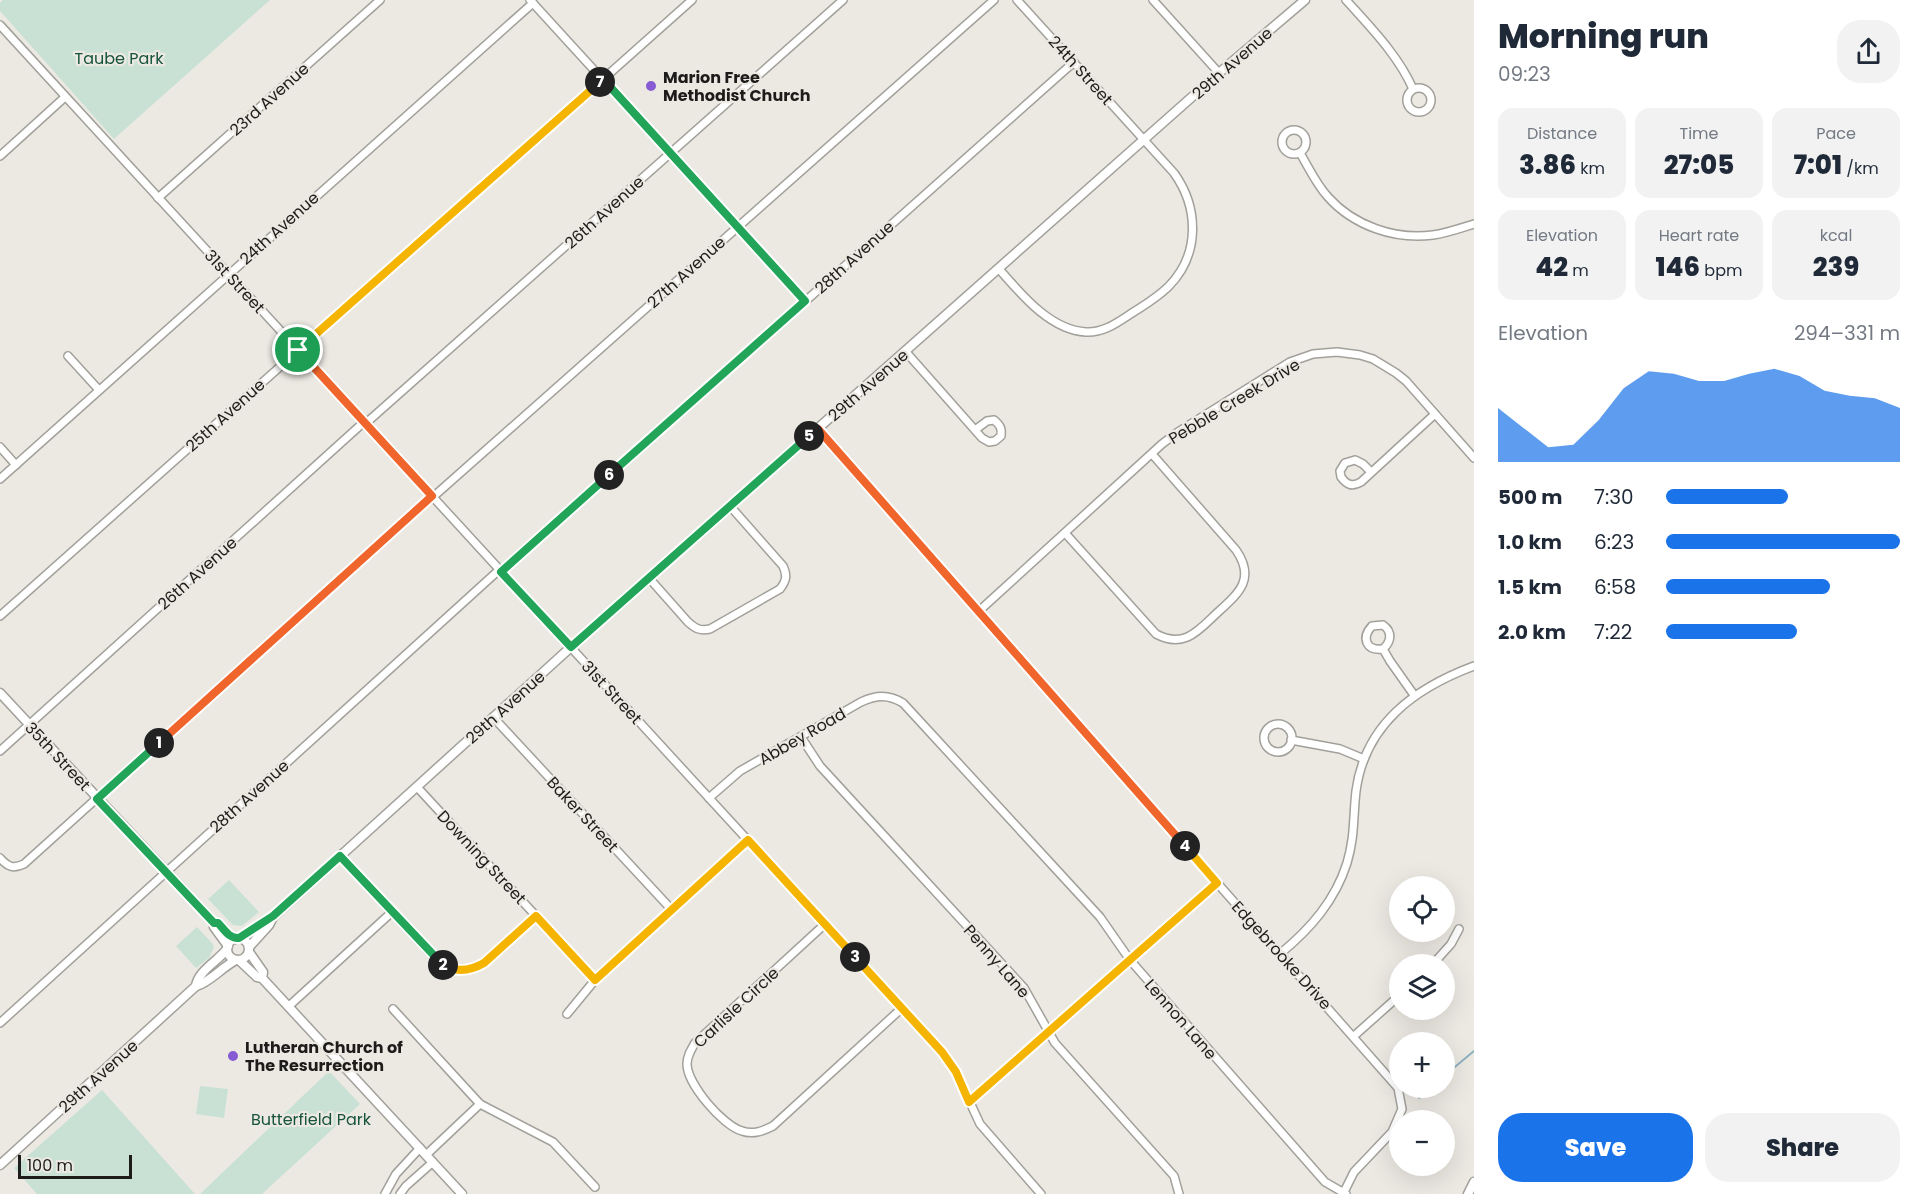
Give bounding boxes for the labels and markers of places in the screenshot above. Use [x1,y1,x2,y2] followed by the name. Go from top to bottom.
[663,66,811,107] place label: Marion Free Methodist Church
[585,67,615,97] pin: 7
[644,79,658,93] marker: Marion Free Methodist Church
[272,324,323,375] pin
[794,421,824,451] pin: 5
[594,460,624,490] pin: 6
[144,728,174,758] pin: 1
[1170,831,1200,861] pin: 4
[840,942,870,972] pin: 3
[428,950,458,980] pin: 2
[245,1036,403,1077] place label: Lutheran Church of The Resurrection
[226,1049,240,1063] marker: Lutheran Church of The Resurrection

